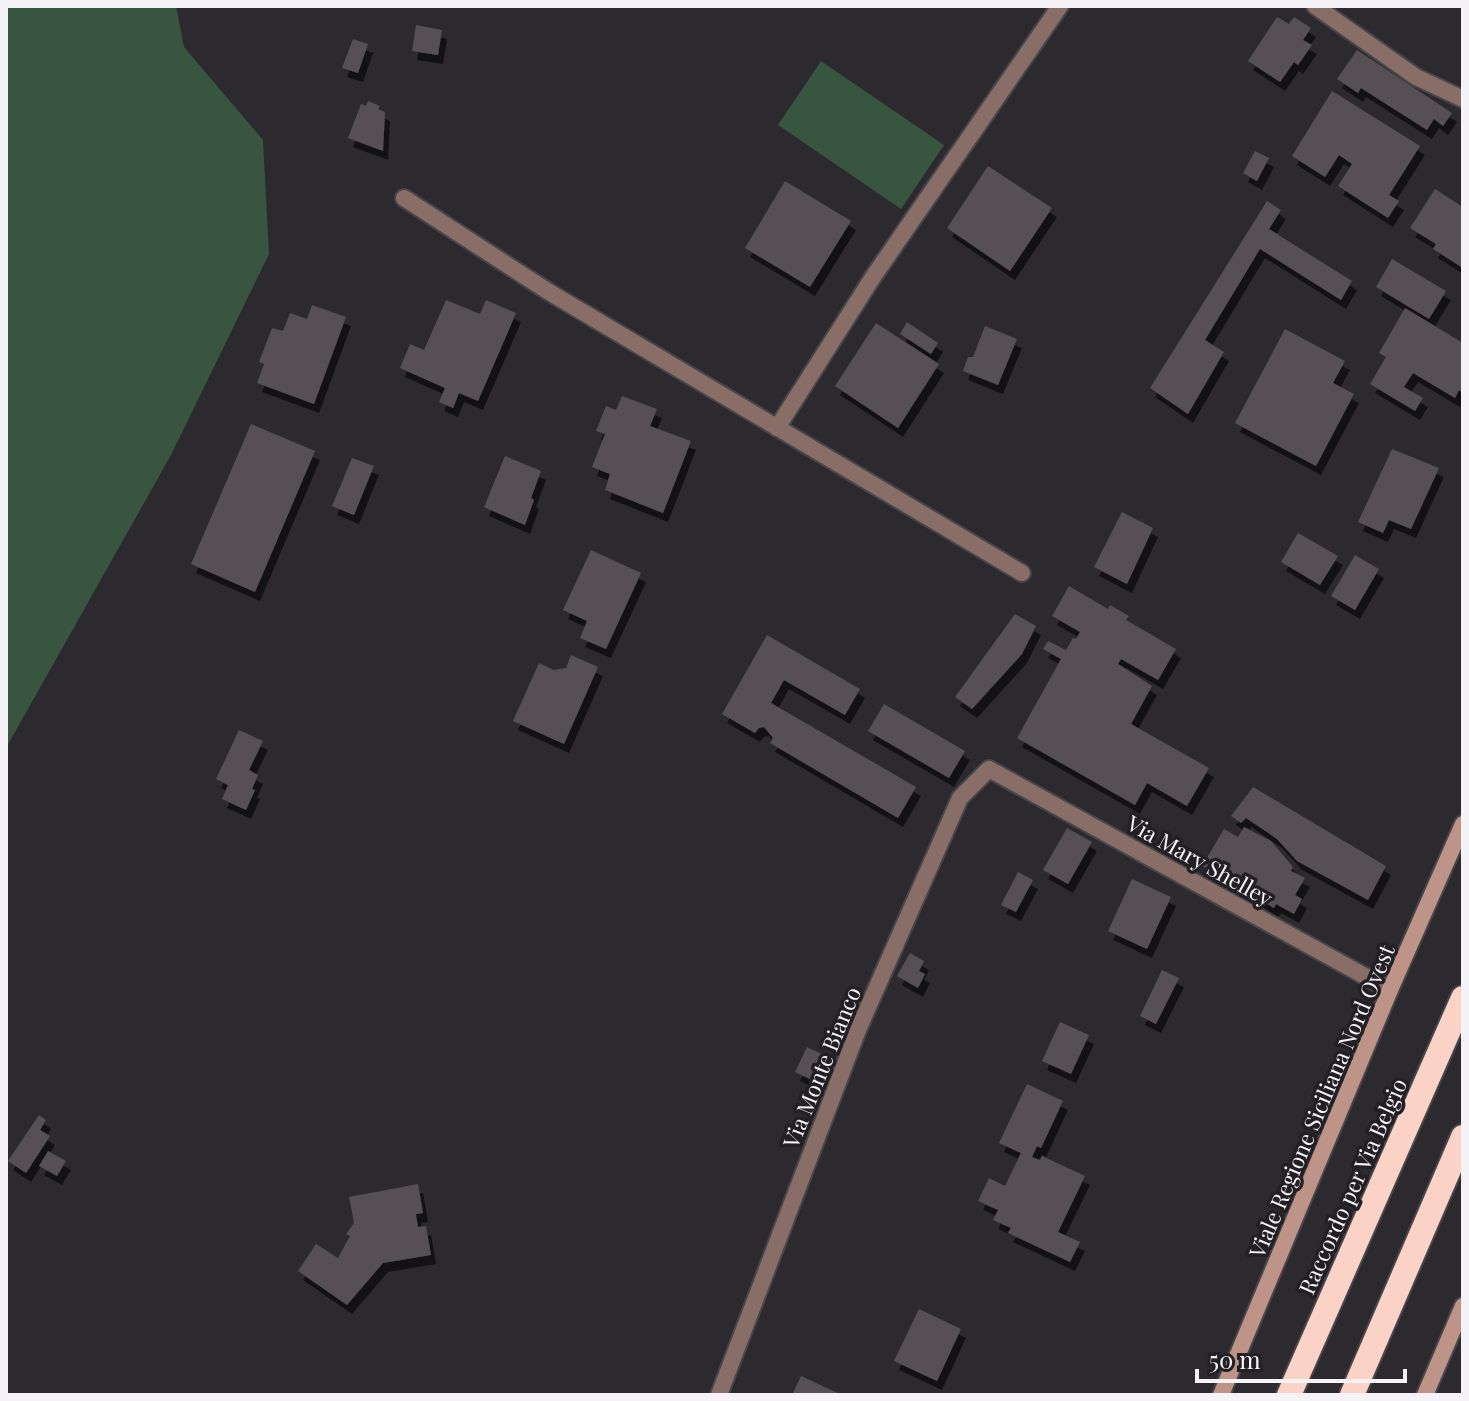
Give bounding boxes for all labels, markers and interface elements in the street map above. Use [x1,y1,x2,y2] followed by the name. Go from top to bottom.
[1121,807,1278,912] street label: Via Mary Shelley
[1241,939,1401,1263] street label: Viale Regione Siciliana Nord Ovest
[775,982,867,1153] street label: Via Monte Bianco
[1291,1073,1413,1299] street label: Raccordo per Via Belgio
[1197,1333,1405,1383] scale bar
[1209,1343,1261,1375] text: 50 m

